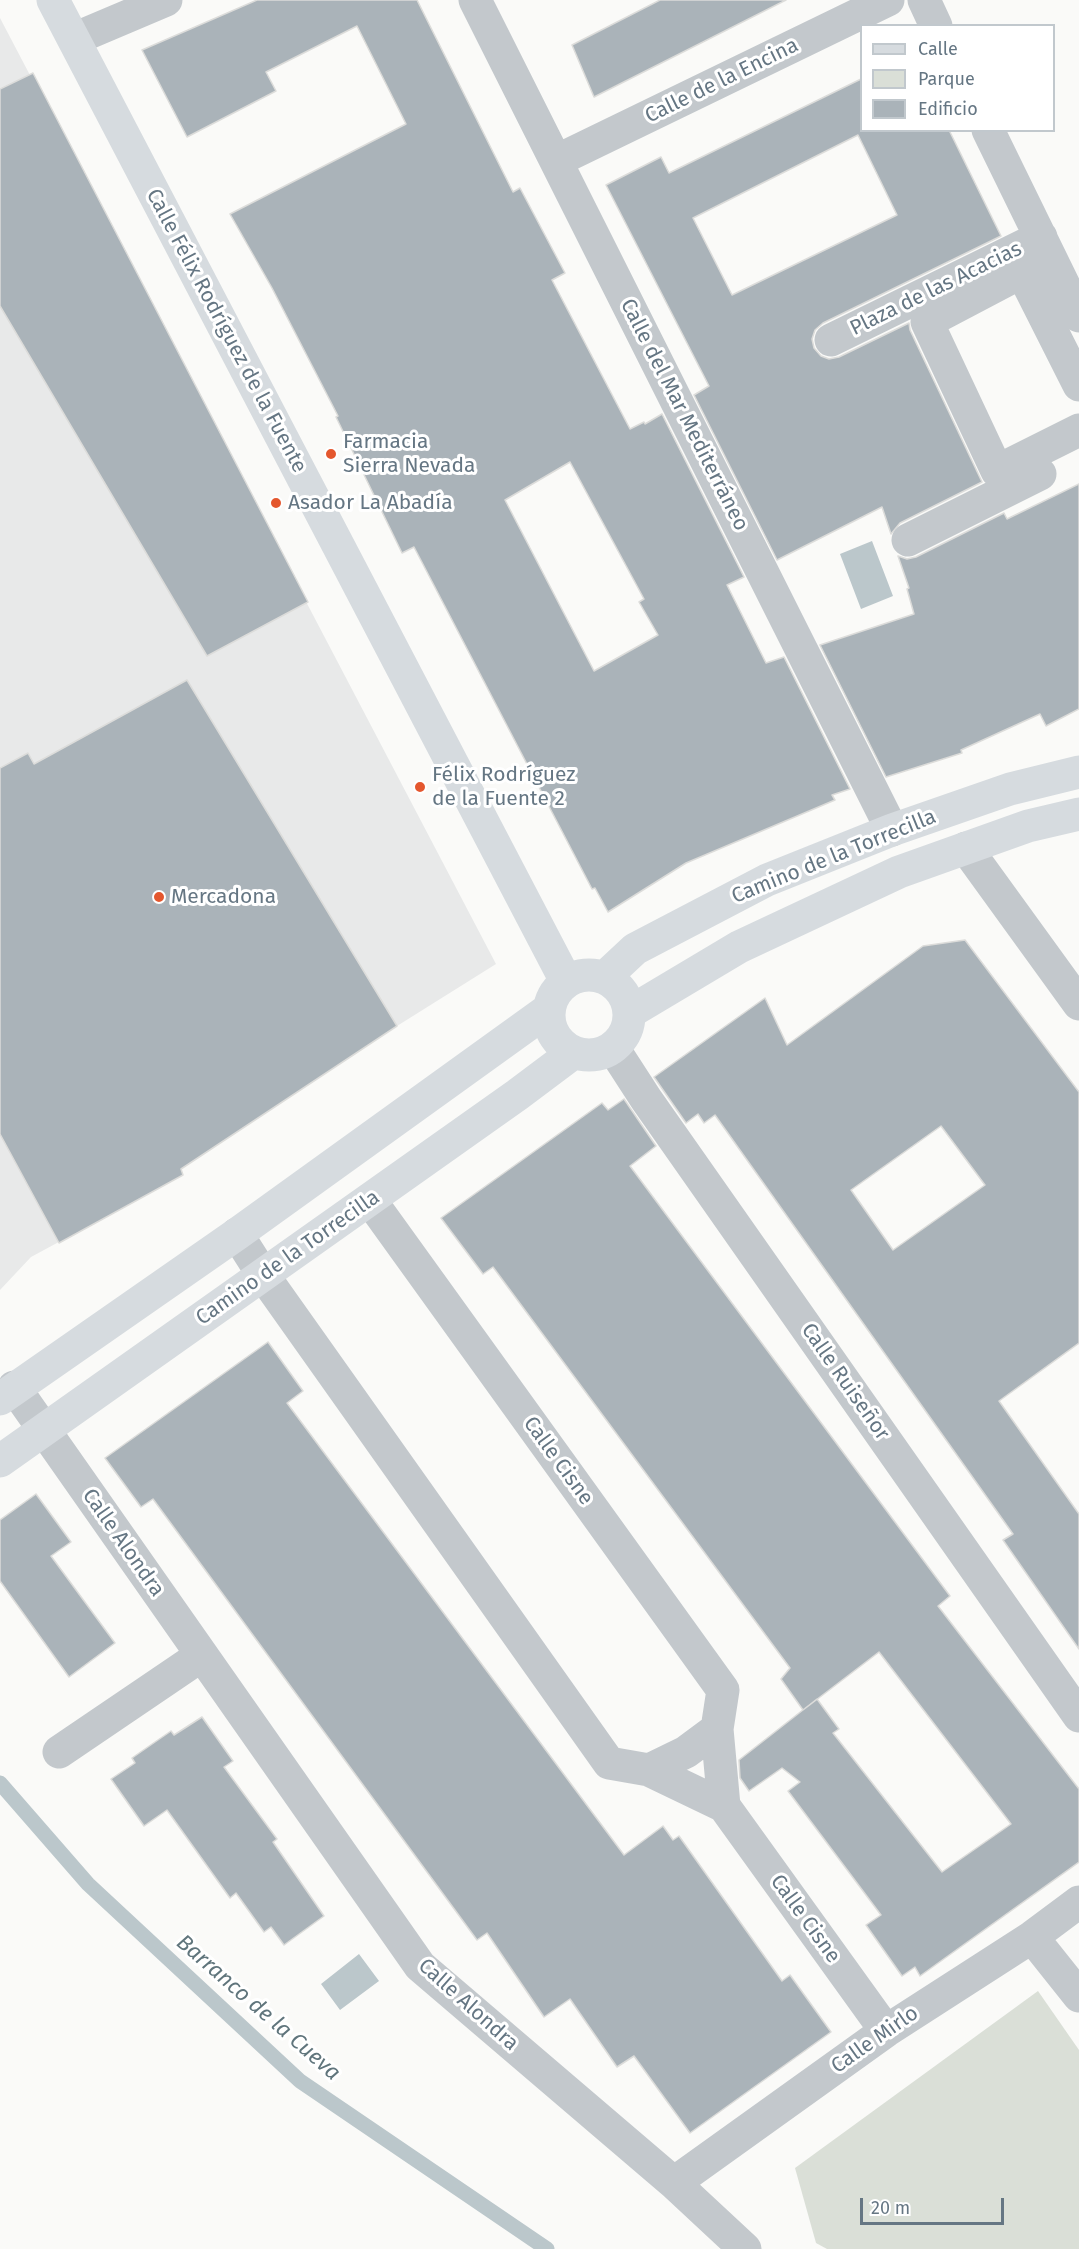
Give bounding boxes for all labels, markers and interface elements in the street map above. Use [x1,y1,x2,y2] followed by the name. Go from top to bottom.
[860,24,1055,132] legend
[641,33,803,129] street label: Calle de la Encina
[918,38,958,60] text: Calle
[918,68,975,90] text: Parque
[918,98,978,120] text: Edificio
[140,185,312,477] street label: Calle Félix Rodríguez de la Fuente
[846,237,1026,341] street label: Plaza de las Acacias
[614,295,754,535] street label: Calle del Mar Mediterráneo
[343,429,475,479] place label: Farmacia Sierra Nevada
[324,447,338,461] marker: Farmacia Sierra Nevada
[288,490,453,516] place label: Asador La Abadía
[269,496,283,510] marker: Asador La Abadía
[432,762,575,812] place label: Félix Rodríguez de la Fuente 2
[413,780,427,794] marker: Félix Rodríguez de la Fuente 2
[728,804,940,910] street label: Camino de la Torrecilla
[171,884,276,910] place label: Mercadona
[152,890,166,904] marker: Mercadona
[191,1185,385,1331] street label: Camino de la Torrecilla
[795,1319,895,1445] street label: Calle Ruiseñor
[517,1412,599,1510] street label: Calle Cisne
[77,1484,169,1602] street label: Calle Alondra
[764,1870,846,1968] street label: Calle Cisne
[171,1930,345,2086] water label: Barranco de la Cueva
[413,1953,523,2057] street label: Calle Alondra
[827,2001,923,2079] street label: Calle Mirlo
[863,2186,1007,2224] scale bar
[871,2197,910,2219] text: 20 m

